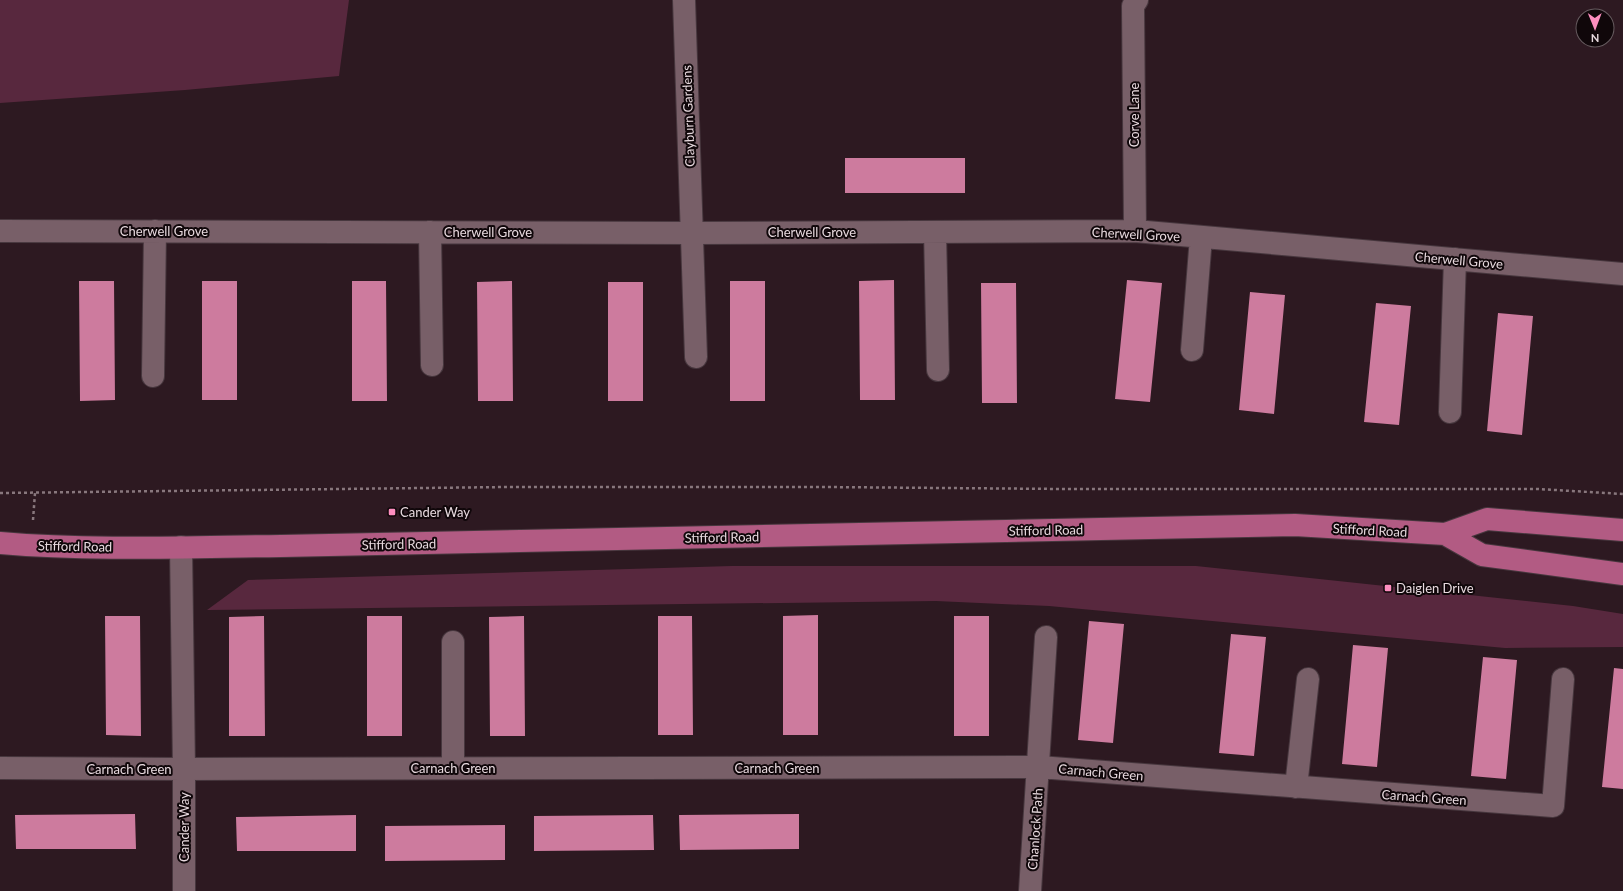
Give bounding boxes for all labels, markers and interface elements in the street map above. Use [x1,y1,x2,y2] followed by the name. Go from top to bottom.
[1575,8,1615,48] north arrow
[1591,32,1600,45] text: N
[678,64,698,167] street label: Clayburn Gardens
[1126,83,1142,147] street label: Corve Lane
[120,223,208,239] street label: Cherwell Grove
[444,224,532,240] street label: Cherwell Grove
[768,224,856,240] street label: Cherwell Grove
[1091,224,1181,244] street label: Cherwell Grove
[1414,248,1504,272] street label: Cherwell Grove
[400,504,470,520] place label: Cander Way
[387,507,397,517] marker: Cander Way
[1332,520,1408,540] street label: Stifford Road
[1009,521,1083,539] street label: Stifford Road
[685,528,759,546] street label: Stifford Road
[362,535,436,553] street label: Stifford Road
[38,537,112,555] street label: Stifford Road
[1396,580,1474,596] place label: Daiglen Drive
[1383,583,1393,593] marker: Daiglen Drive
[410,760,496,776] street label: Carnach Green
[734,760,820,776] street label: Carnach Green
[1058,760,1144,784] street label: Carnach Green
[86,761,172,777] street label: Carnach Green
[1381,786,1467,808] street label: Carnach Green
[1024,787,1046,871] street label: Chanlock Path
[176,792,192,862] street label: Cander Way

